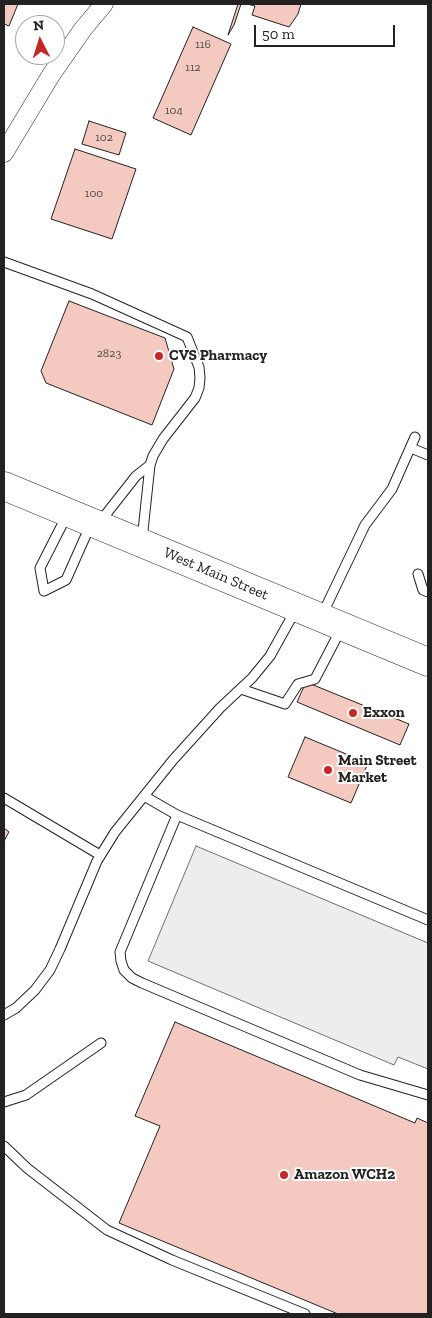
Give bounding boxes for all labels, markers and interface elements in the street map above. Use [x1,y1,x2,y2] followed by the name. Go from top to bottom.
[15,15,65,65] north arrow
[257,15,398,47] scale bar
[33,17,45,34] text: N
[262,25,295,43] text: 50 m
[195,38,211,52] house number: 116
[185,61,201,75] house number: 112
[165,104,183,118] house number: 104
[95,131,113,145] house number: 102
[85,187,103,201] house number: 100
[97,347,121,361] house number: 2823
[169,347,267,365] place label: CVS Pharmacy
[153,350,165,362] marker: CVS Pharmacy
[161,544,271,604] street label: West Main Street
[363,704,405,722] place label: Exxon
[347,707,359,719] marker: Exxon
[338,752,417,787] place label: Main Street Market
[322,764,334,776] marker: Main Street Market
[294,1166,395,1184] place label: Amazon WCH2
[278,1169,290,1181] marker: Amazon WCH2

